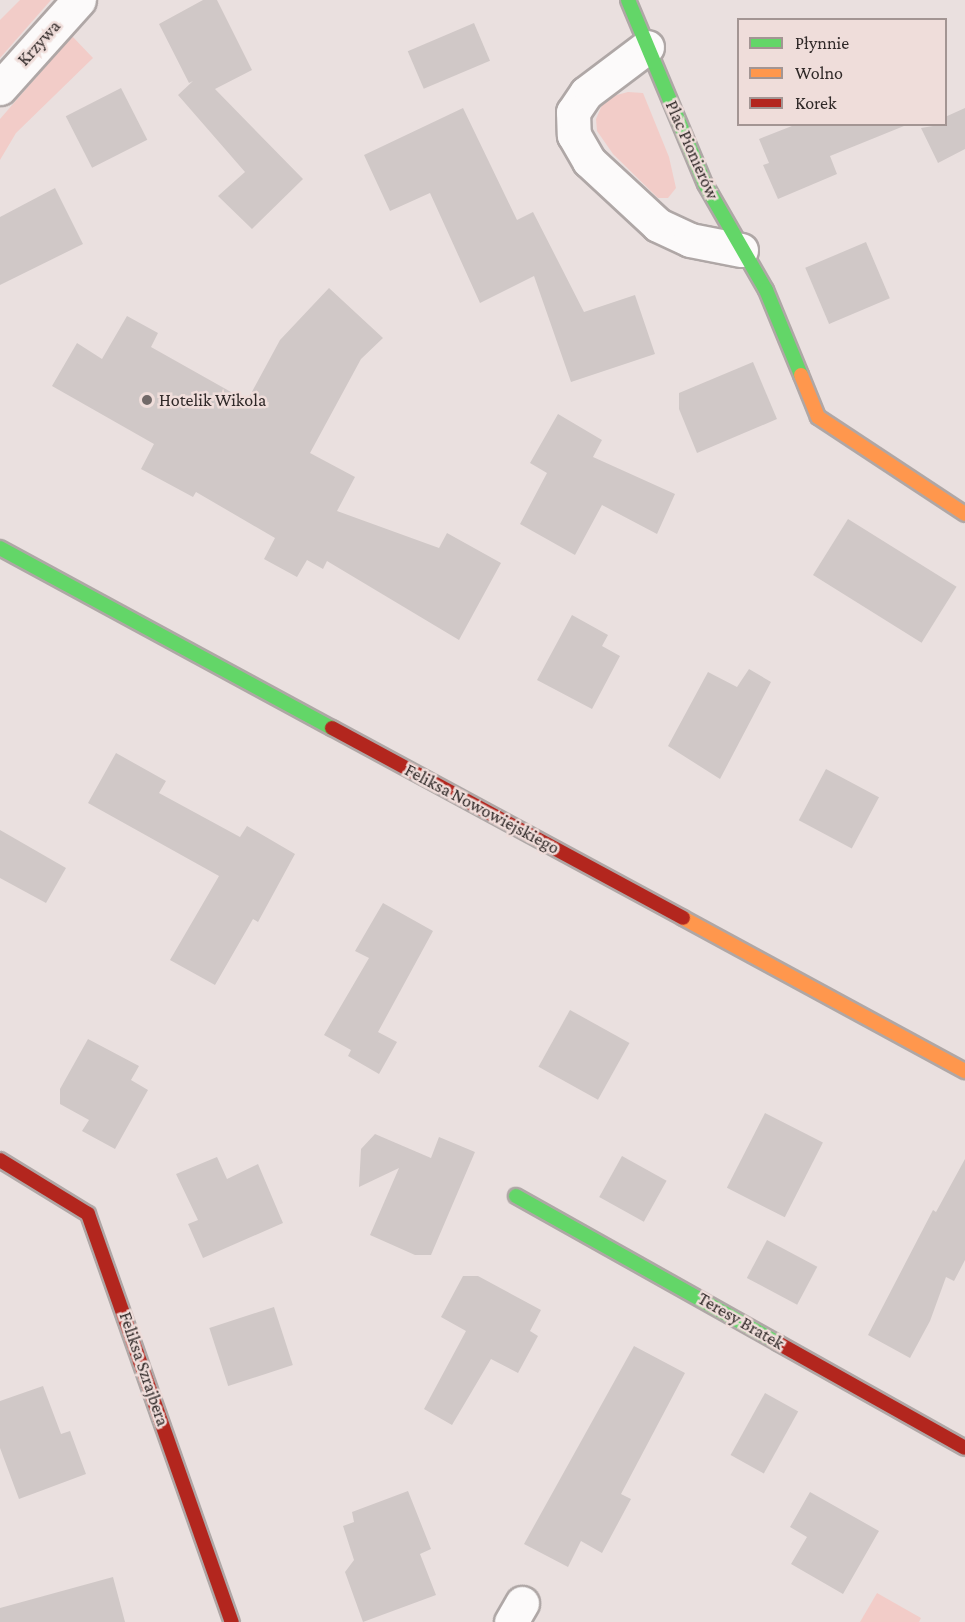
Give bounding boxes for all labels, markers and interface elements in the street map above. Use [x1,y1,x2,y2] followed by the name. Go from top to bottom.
[13,16,65,70] street label: Krzywa
[737,18,947,126] legend
[795,33,849,53] text: Płynnie
[795,63,843,83] text: Wolno
[795,93,837,113] text: Korek
[661,97,723,203] street label: Plac Pionierów
[159,389,266,411] place label: Hotelik Wikola
[140,393,154,407] marker: Hotelik Wikola
[401,759,563,859] street label: Feliksa Nowowiejskiego
[694,1288,788,1354] street label: Teresy Bratek
[114,1309,174,1429] street label: Feliksa Szrajbera

